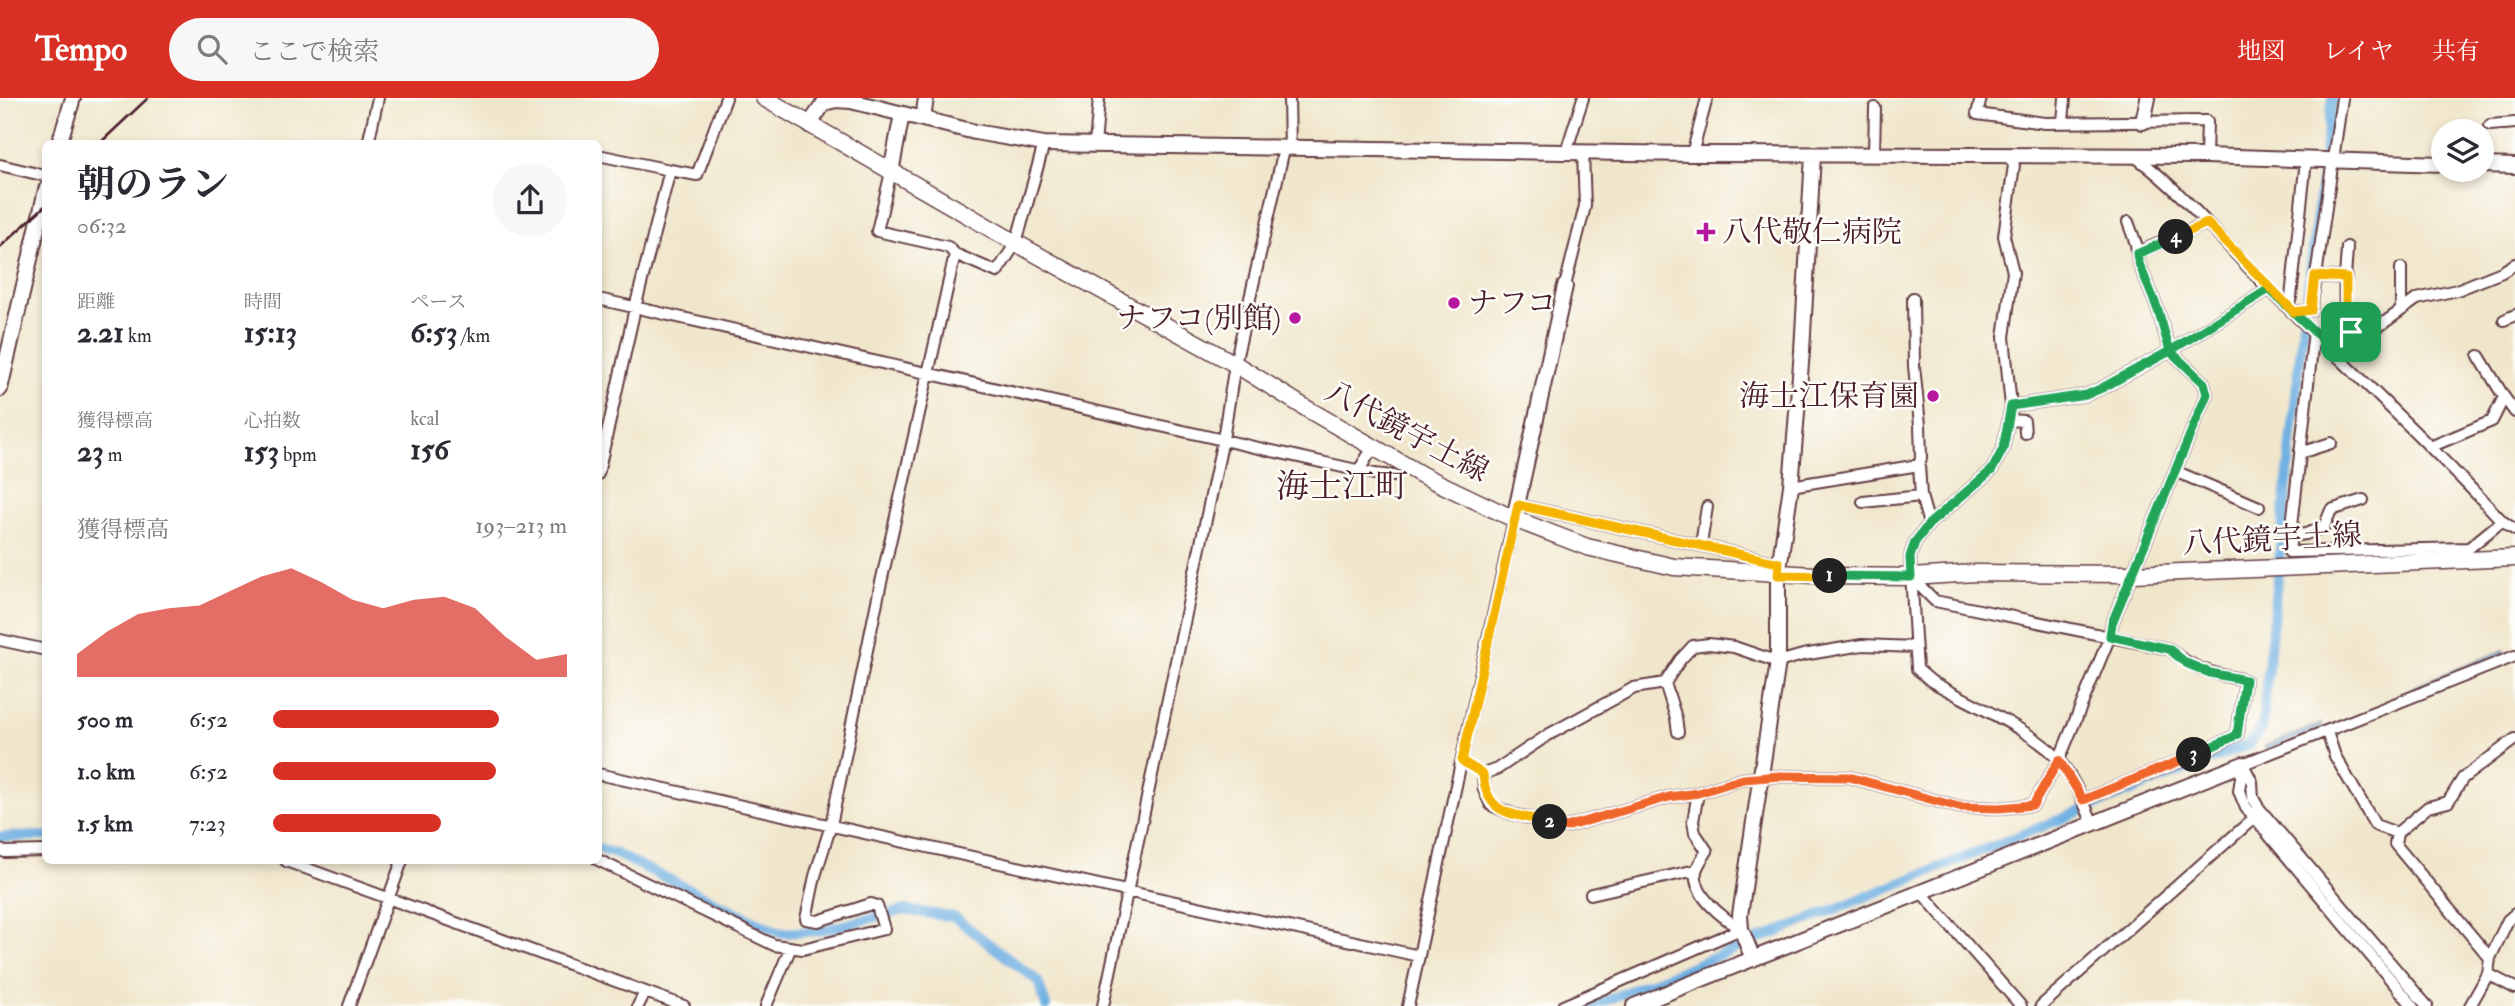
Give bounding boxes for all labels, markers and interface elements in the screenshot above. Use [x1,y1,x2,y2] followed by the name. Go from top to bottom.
[169,18,659,81] search box
[35,29,127,70] text: Tempo
[193,30,231,68] icon: search
[249,36,379,68] text: ここで検索
[2237,36,2285,67] text: 地図
[2323,36,2394,67] text: レイヤ
[2432,36,2480,67] text: 共有
[2431,119,2494,182] map controls
[2431,119,2494,182] button: layers
[77,161,229,209] text: 朝のラン
[493,163,567,237] button: share
[77,211,127,240] text: 06:32
[1722,214,1902,251] place label: 八代敬仁病院
[2158,220,2194,254] pin: 4
[1696,222,1716,242] marker: 八代敬仁病院
[2170,224,2181,248] text: 4
[1468,285,1557,322] place label: ナフコ
[77,290,115,314] text: 距離
[244,290,282,314] text: 時間
[410,290,466,314] text: ペース
[1446,295,1462,311] marker: ナフコ
[1116,300,1281,337] place label: ナフコ(別館)
[2321,302,2381,362] pin
[1287,310,1303,326] marker: ナフコ(別館)
[2332,313,2370,351] icon: arrive
[77,314,124,351] text: 2.21
[244,314,297,351] text: 15:13
[410,314,458,351] text: 6:53
[124,324,152,348] text: km
[458,324,490,348] text: /km
[1319,373,1495,490] street label: 八代鏡宇土線
[1739,378,1919,415] place label: 海士江保育園
[1925,388,1941,404] marker: 海士江保育園
[410,407,439,431] text: kcal
[77,409,153,433] text: 獲得標高
[244,409,301,433] text: 心拍数
[410,431,449,468] text: 156
[77,433,104,470] text: 23
[244,433,279,470] text: 153
[104,443,122,467] text: m
[279,443,317,467] text: bpm
[1276,466,1408,507] district label: 海士江町
[475,511,567,540] text: 193–213 m
[77,515,169,544] text: 獲得標高
[2181,516,2363,563] street label: 八代鏡宇土線
[1812,559,1848,594] pin: 1
[1826,563,1833,587] text: 1
[77,705,133,734] text: 500 m
[189,705,228,734] text: 6:52
[2176,738,2212,772] pin: 3
[2190,742,2197,766] text: 3
[77,757,135,786] text: 1.0 km
[189,757,228,786] text: 6:52
[1532,804,1568,840] pin: 2
[77,809,133,838] text: 1.5 km
[189,809,226,838] text: 7:23
[1545,809,1554,833] text: 2

